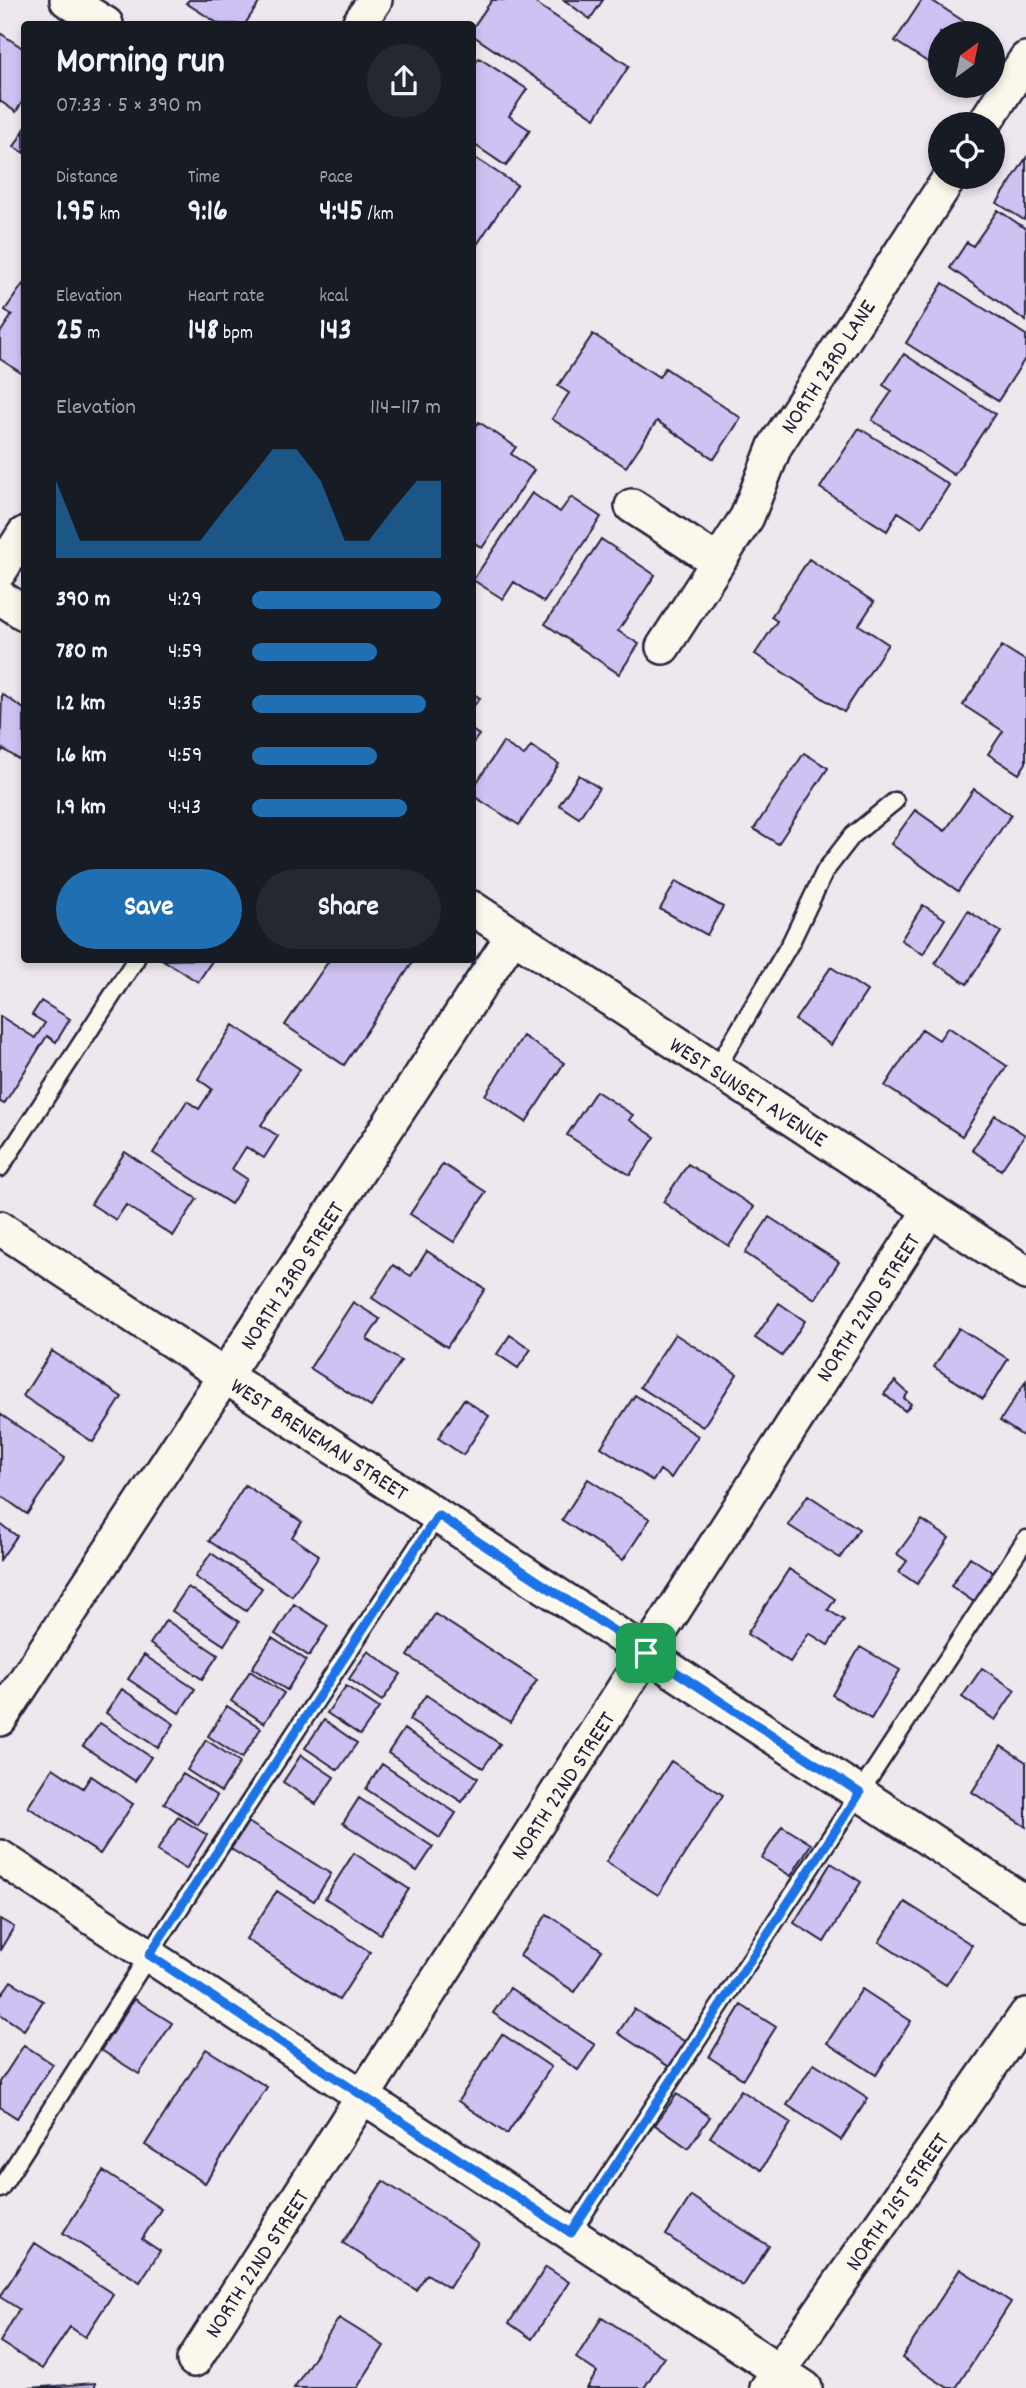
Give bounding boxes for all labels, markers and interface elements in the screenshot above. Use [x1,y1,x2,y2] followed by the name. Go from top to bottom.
[928,21,1004,98] north arrow
[928,21,1005,189] map controls
[56,36,225,91] text: Morning run
[367,44,441,118] button: share
[56,90,202,123] text: 07:33 · 5 × 390 m
[928,112,1005,189] button: locate
[56,165,118,192] text: Distance
[188,165,220,192] text: Time
[319,165,353,192] text: Pace
[56,192,95,235] text: 1.95
[188,192,228,235] text: 9:16
[319,192,363,235] text: 4:45
[95,202,120,229] text: km
[363,202,394,229] text: /km
[56,284,122,311] text: Elevation
[188,284,264,311] text: Heart rate
[319,284,348,311] text: kcal
[774,294,886,442] street label: NORTH 23RD LANE
[56,311,83,354] text: 25
[188,311,219,354] text: 148
[319,311,352,354] text: 143
[83,321,100,348] text: m
[219,321,253,348] text: bpm
[56,392,136,425] text: Elevation
[370,392,441,425] text: 114–117 m
[56,584,110,617] text: 390 m
[168,584,202,617] text: 4:29
[56,636,108,669] text: 780 m
[168,636,203,669] text: 4:59
[56,688,105,721] text: 1.2 km
[168,688,202,721] text: 4:35
[56,740,107,773] text: 1.6 km
[168,740,203,773] text: 4:59
[56,792,106,825] text: 1.9 km
[168,792,201,825] text: 4:43
[56,869,242,949] button: Save
[256,869,441,949] button: Share
[661,1030,833,1158] street label: WEST SUNSET AVENUE
[233,1196,354,1358] street label: NORTH 23RD STREET
[809,1228,930,1390] street label: NORTH 22ND STREET
[223,1371,413,1511] street label: WEST BRENEMAN STREET
[616,1623,676,1683] pin
[627,1634,665,1672] icon: arrive
[504,1706,625,1868] street label: NORTH 22ND STREET
[839,2127,959,2279] street label: NORTH 21ST STREET
[198,2184,319,2346] street label: NORTH 22ND STREET

